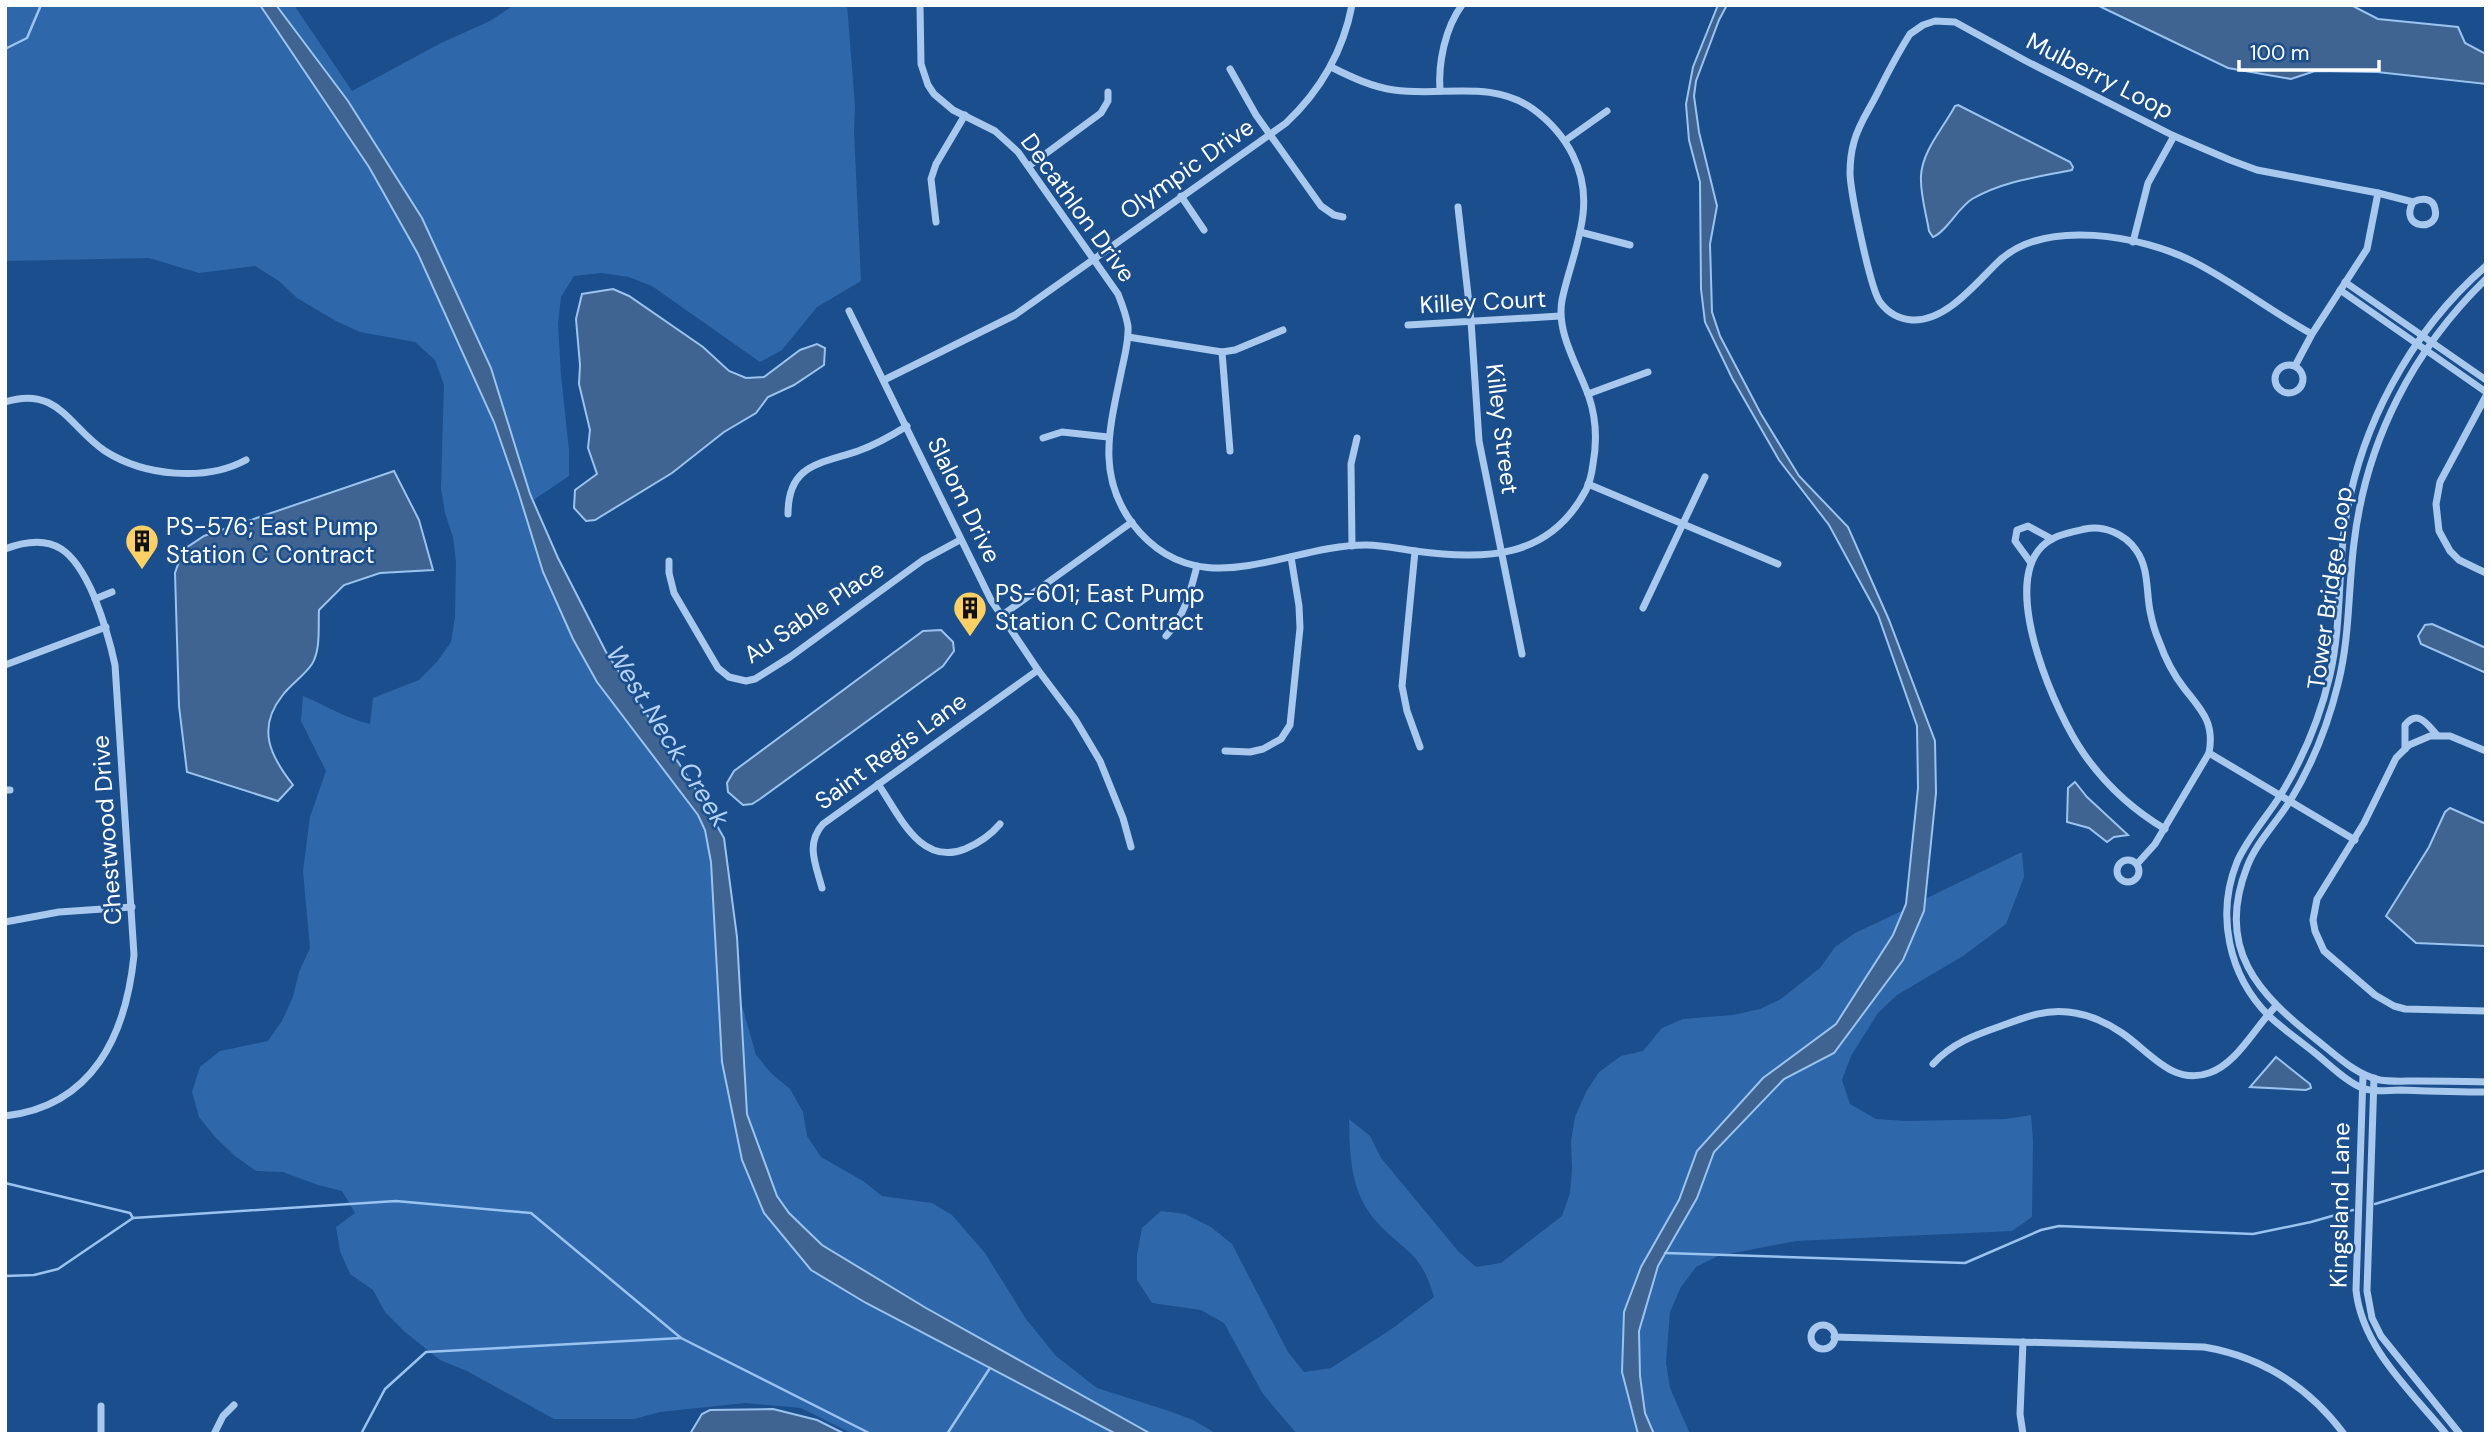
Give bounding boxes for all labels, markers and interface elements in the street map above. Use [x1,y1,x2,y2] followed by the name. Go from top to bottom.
[2021,25,2179,126] street label: Mulberry Loop
[2239,28,2379,72] scale bar
[2250,39,2310,67] text: 100 m
[1114,111,1260,226] street label: Olympic Drive
[1014,127,1143,288] street label: Decathlon Drive
[1419,283,1547,320] street label: Killey Court
[1479,362,1526,496] street label: Killey Street
[921,432,1008,568] street label: Slalom Drive
[2300,484,2359,691] street label: Tower Bridge Loop
[166,511,378,570] place label: PS-576; East Pump Station C Contract
[123,522,161,571] building icon: PS-576; East Pump Station C Contract
[738,553,890,670] street label: Au Sable Place
[995,578,1205,637] place label: PS-601; East Pump Station C Contract
[951,589,989,638] building icon: PS-601; East Pump Station C Contract
[598,639,738,834] water label: West Neck Creek
[809,685,973,816] street label: Saint Regis Lane
[84,734,129,926] street label: Chestwood Drive
[2323,1122,2356,1288] street label: Kingsland Lane

